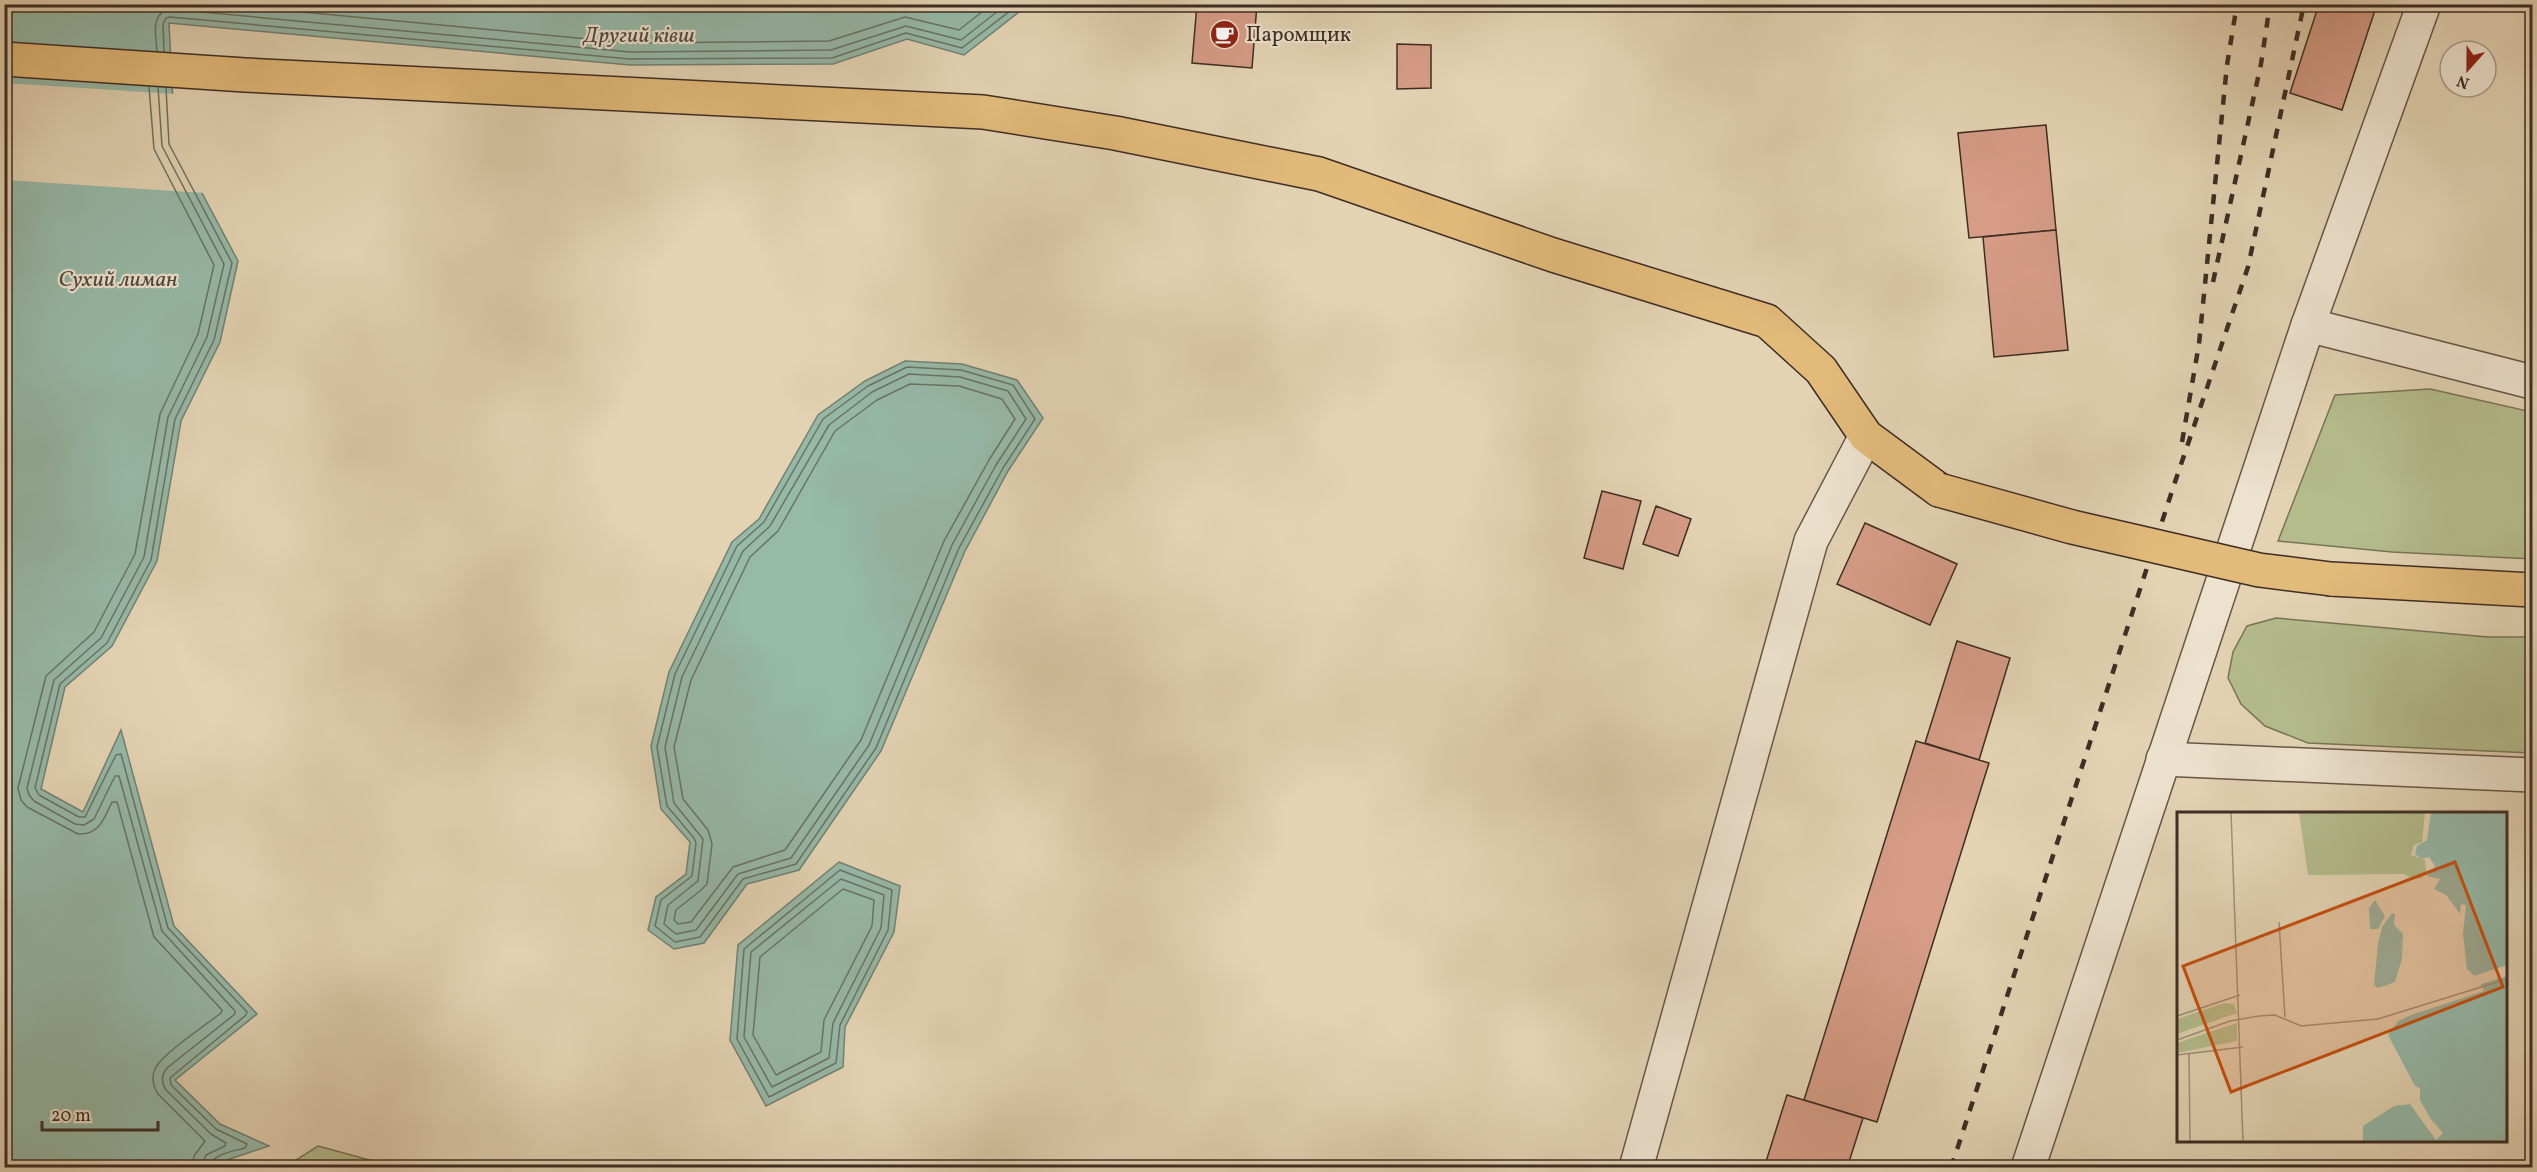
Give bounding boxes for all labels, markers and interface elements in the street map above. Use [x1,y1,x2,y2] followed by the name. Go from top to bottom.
[1209,18,1241,50] cafe icon: Паромщик
[581,21,695,52] water label: Другий ківш
[1246,21,1351,50] place label: Паромщик
[2438,39,2498,99] north arrow
[2454,69,2473,93] text: N
[58,265,178,296] water label: Сухий лиман
[2177,812,2507,1142] inset map
[42,1094,158,1132] scale bar
[51,1104,91,1129] text: 20 m

